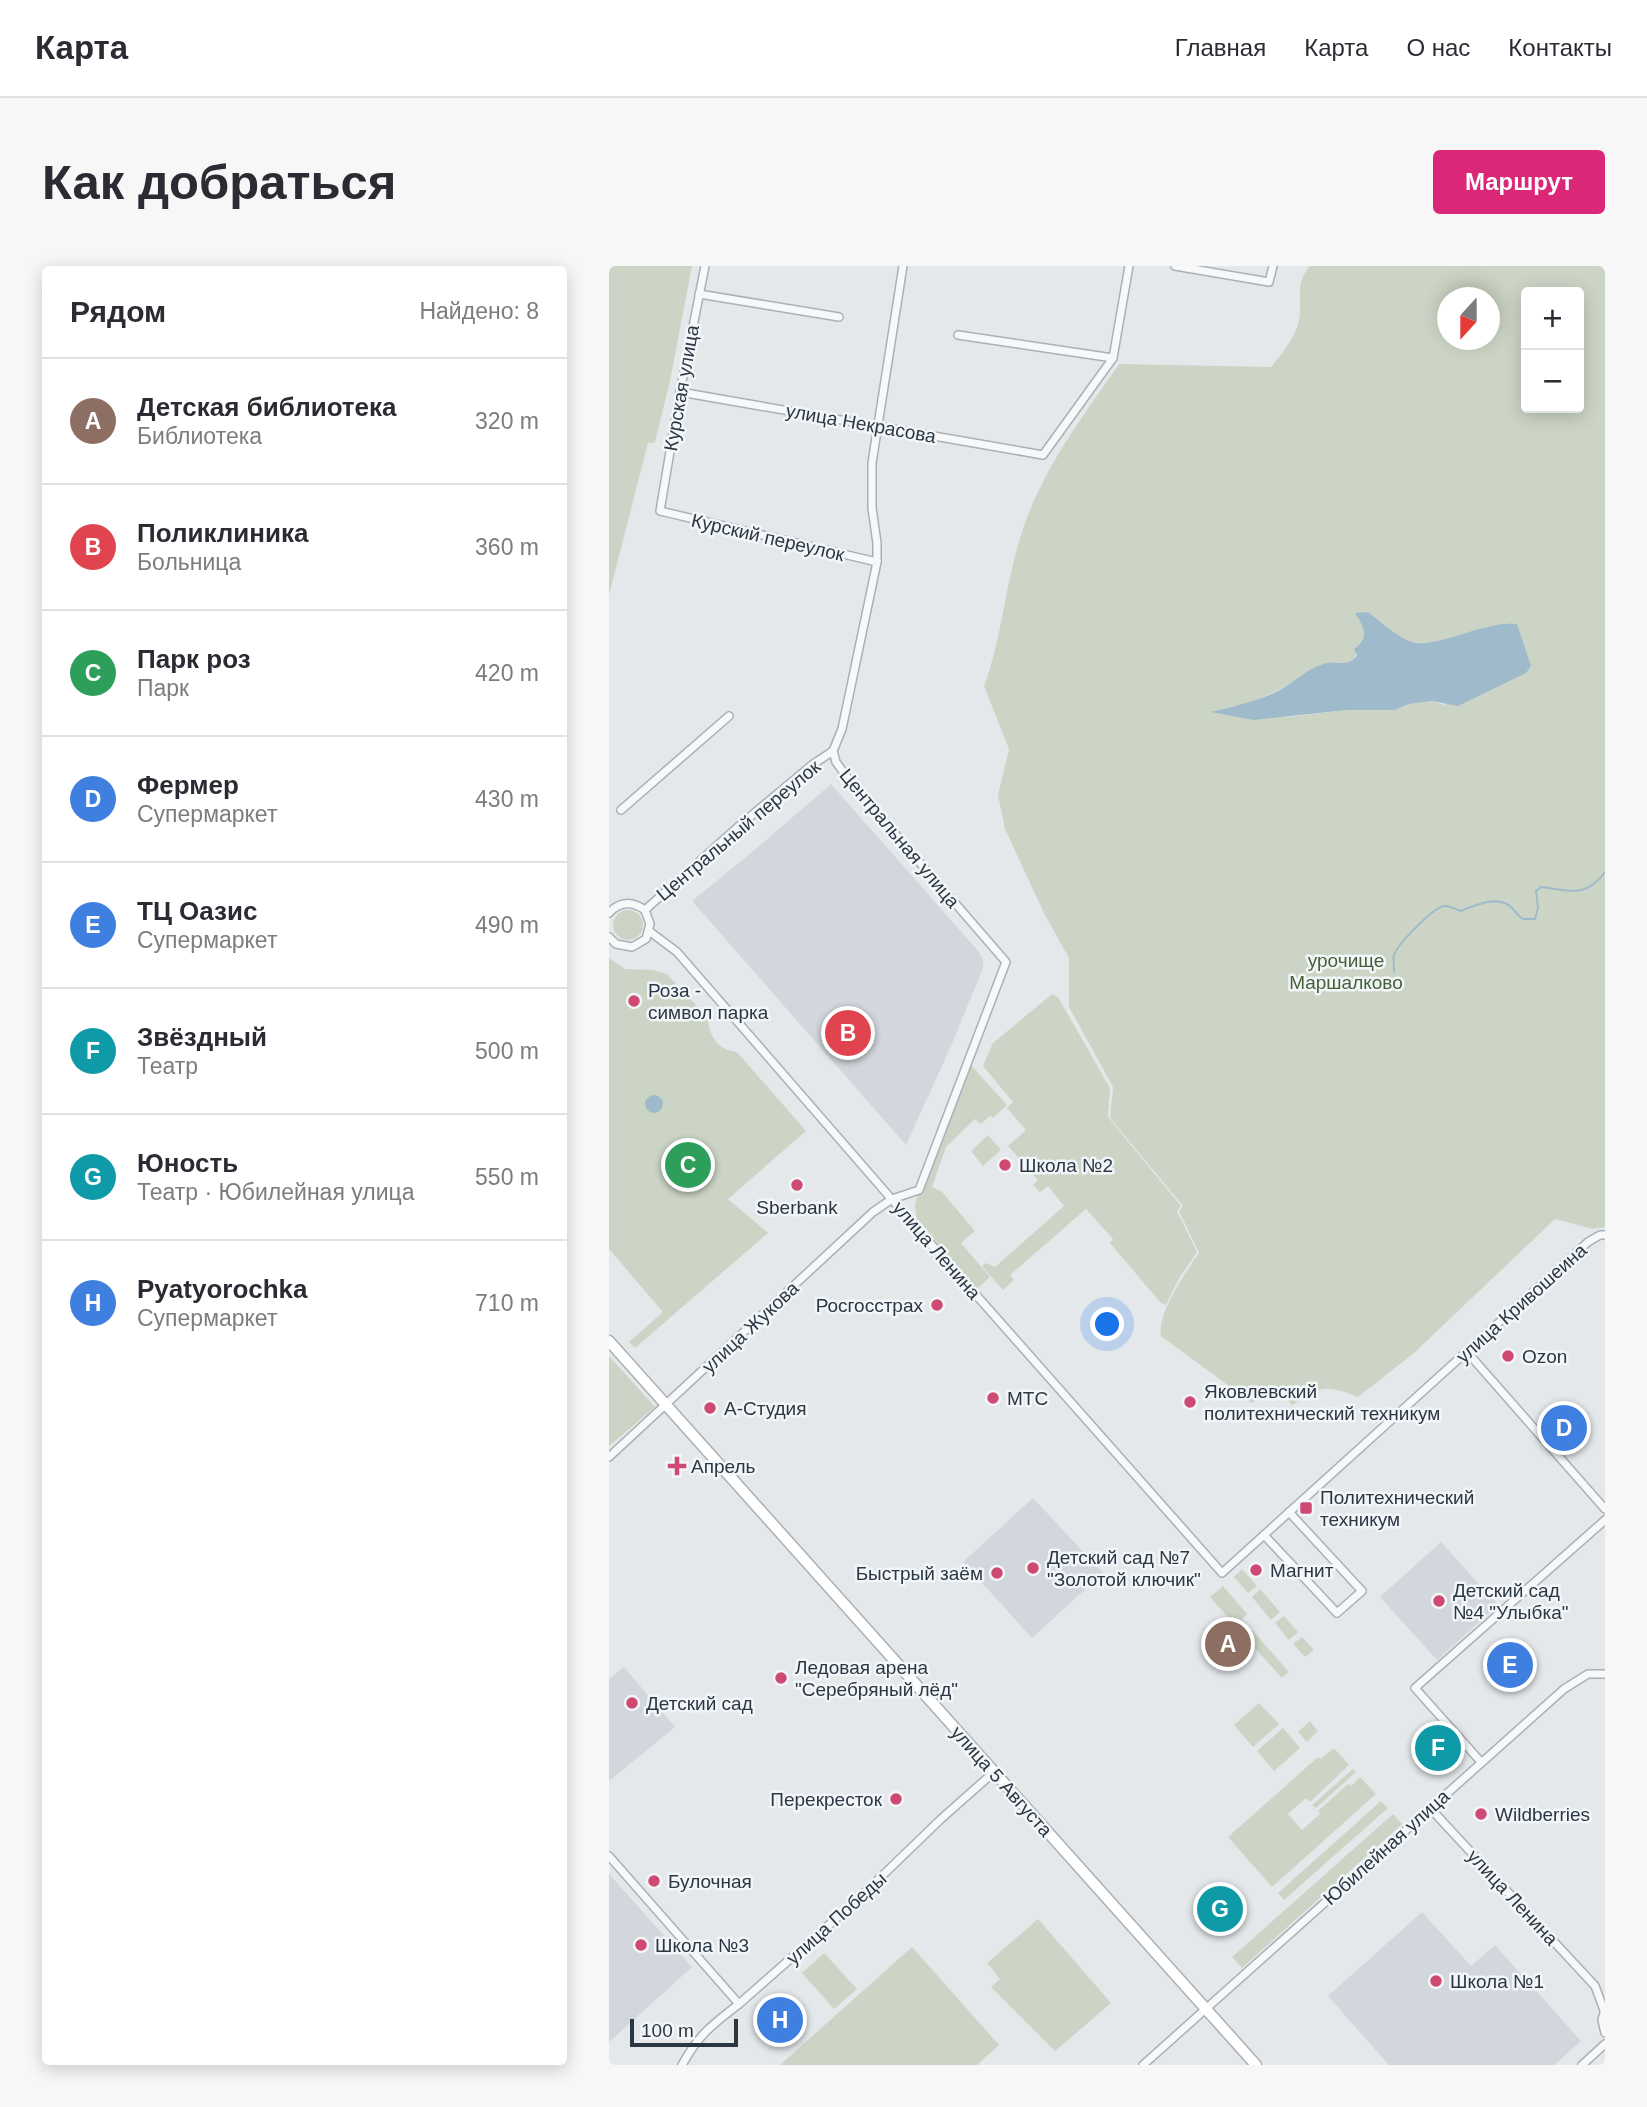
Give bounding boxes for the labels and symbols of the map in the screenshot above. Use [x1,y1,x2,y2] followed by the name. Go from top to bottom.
[1437,287,1500,350] north arrow
[660,323,703,453] street label: Курская улица
[784,400,938,447] street label: улица Некрасова
[689,510,847,565] street label: Курский переулок
[652,755,825,905] street label: Центральный переулок
[835,765,964,912] street label: Центральная улица
[1289,950,1403,993] park label: урочище Маршалково
[648,980,769,1023] place label: Роза - символ парка
[626,993,642,1009] marker: Роза - символ парка
[825,1007,871,1059] pin: B
[665,1139,711,1191] pin: C
[1019,1155,1113,1176] place label: Школа №2
[997,1157,1013,1173] marker: Школа №2
[789,1177,805,1193] marker: Sberbank
[756,1197,838,1218] place label: Sberbank
[888,1197,985,1304] street label: улица Ленина
[1452,1239,1591,1367] street label: улица Кривошеина
[698,1277,803,1377] street label: улица Жукова
[816,1295,923,1316] place label: Росгосстрах
[929,1297,945,1313] marker: Росгосстрах
[1090,1307,1124,1341] your location
[1522,1346,1567,1367] place label: Ozon
[1500,1348,1516,1364] marker: Ozon
[1204,1381,1440,1424] place label: Яковлевский политехнический техникум
[1007,1388,1048,1409] place label: МТС
[985,1390,1001,1406] marker: МТС
[1182,1394,1198,1410] marker: Яковлевский политехнический техникум
[724,1398,807,1419] place label: А-Студия
[702,1400,718,1416] marker: А-Студия
[1541,1402,1587,1454] pin: D
[691,1456,756,1477] place label: Апрель
[669,1458,685,1474] marker: Апрель
[1320,1487,1474,1530] place label: Политехнический техникум
[1298,1500,1314,1516] marker: Политехнический техникум
[1047,1547,1201,1590] place label: Детский сад №7 "Золотой ключик"
[1025,1560,1041,1576] marker: Детский сад №7 "Золотой ключик"
[1270,1560,1334,1581] place label: Магнит
[1248,1562,1264,1578] marker: Магнит
[856,1563,983,1584] place label: Быстрый заём
[989,1565,1005,1581] marker: Быстрый заём
[1453,1580,1568,1623] place label: Детский сад №4 "Улыбка"
[1431,1593,1447,1609] marker: Детский сад №4 "Улыбка"
[1205,1618,1251,1670] pin: A
[1487,1639,1533,1691] pin: E
[795,1657,958,1700] place label: Ледовая арена "Серебряный лёд"
[773,1670,789,1686] marker: Ледовая арена "Серебряный лёд"
[646,1693,753,1714] place label: Детский сад
[624,1695,640,1711] marker: Детский сад
[947,1722,1057,1841] street label: улица 5 Августа
[1415,1722,1461,1774] pin: F
[1319,1785,1454,1909] street label: Юбилейная улица
[770,1789,883,1810] place label: Перекресток
[888,1791,904,1807] marker: Перекресток
[1495,1804,1590,1825] place label: Wildberries
[1473,1806,1489,1822] marker: Wildberries
[1463,1845,1562,1950] street label: улица Ленина
[782,1868,891,1969] street label: улица Победы
[668,1871,752,1892] place label: Булочная
[646,1873,662,1889] marker: Булочная
[1197,1883,1243,1935] pin: G
[655,1935,749,1956] place label: Школа №3
[633,1937,649,1953] marker: Школа №3
[1450,1971,1544,1992] place label: Школа №1
[1428,1973,1444,1989] marker: Школа №1
[757,1994,803,2046] pin: H
[630,2016,739,2048] scale bar

